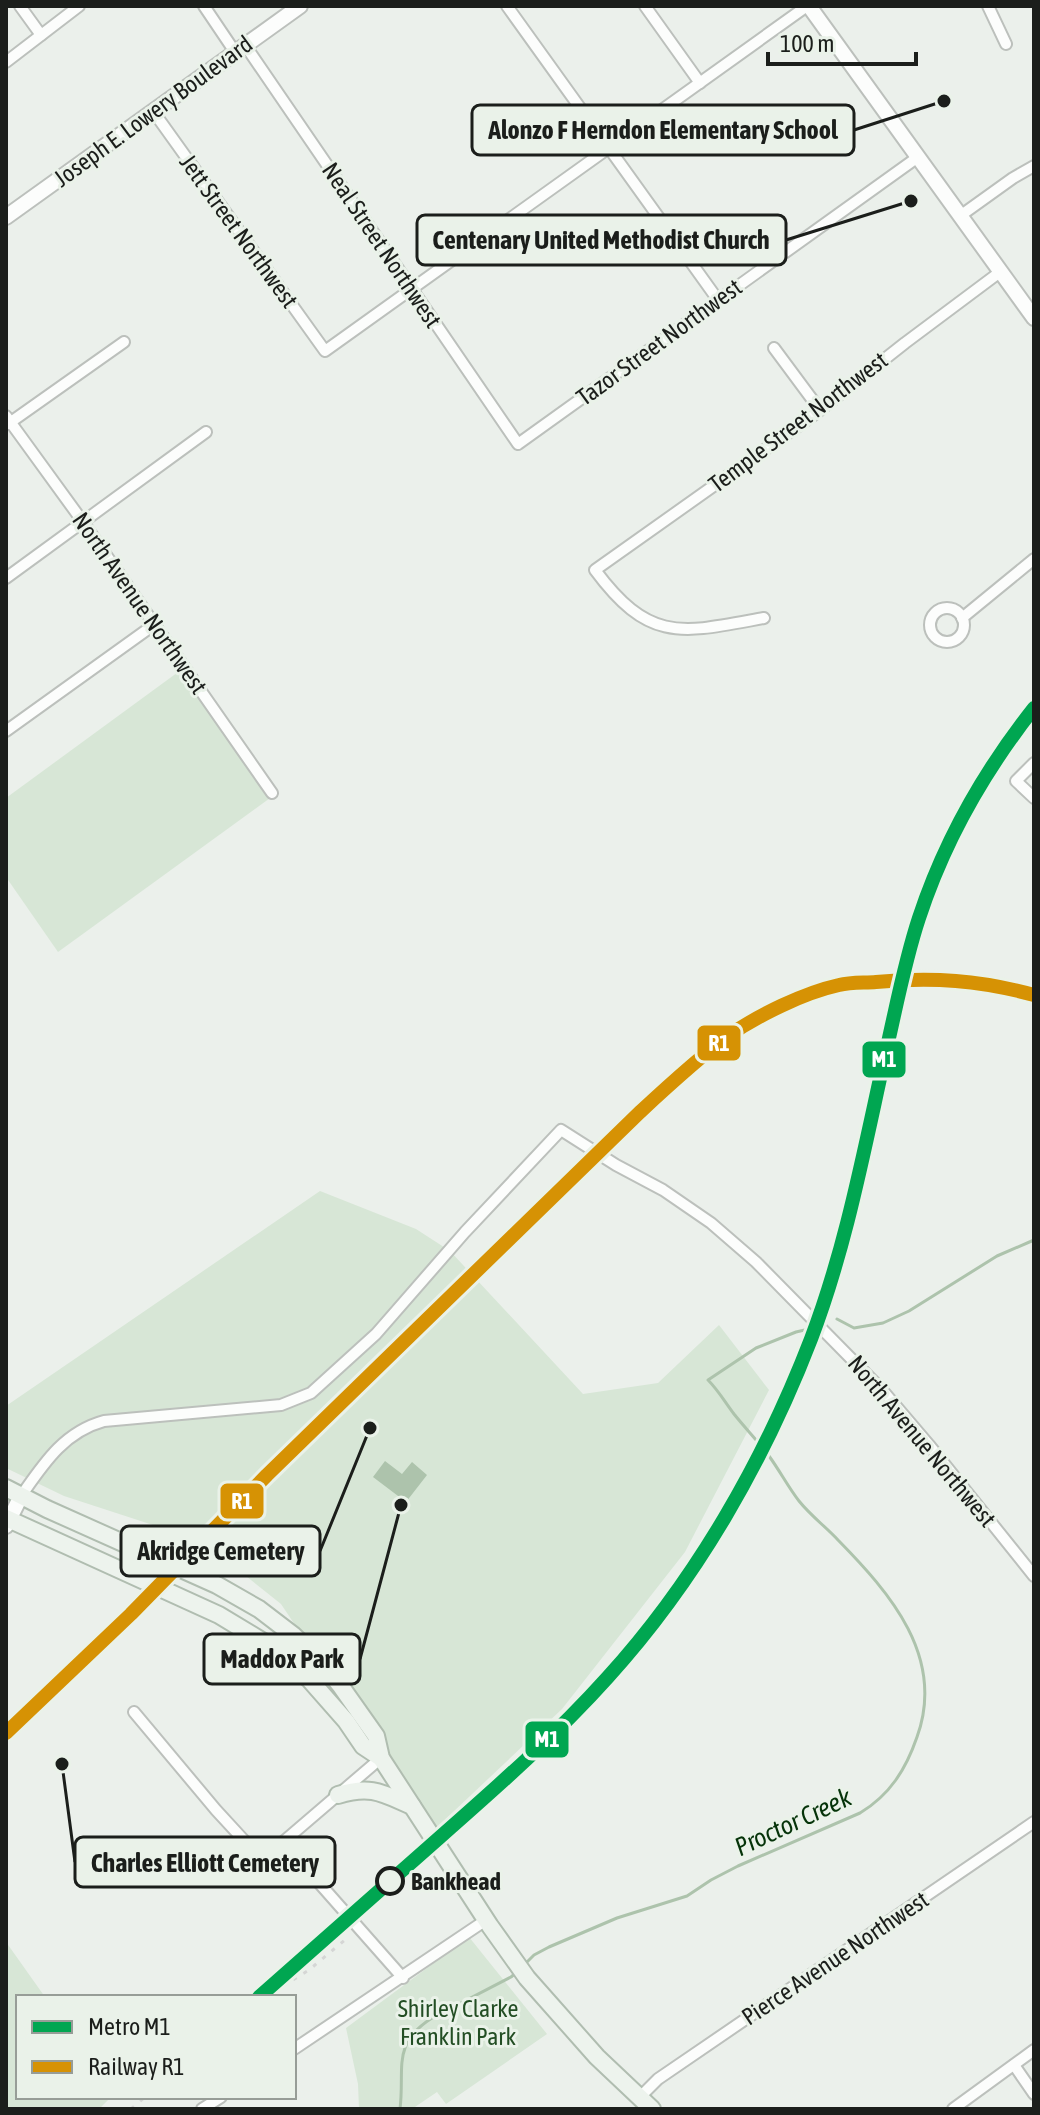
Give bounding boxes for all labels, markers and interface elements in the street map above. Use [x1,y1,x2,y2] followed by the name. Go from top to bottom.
[768,16,916,66] scale bar
[49,30,257,192] street label: Joseph E. Lowery Boulevard
[780,30,834,57] text: 100 m
[472,105,854,155] callout: Alonzo F Herndon Elementary School
[487,115,839,145] text: Alonzo F Herndon Elementary School
[174,149,304,313] street label: Jett Street Northwest
[317,157,447,333] street label: Neal Street Northwest
[417,215,786,265] callout: Centenary United Methodist Church
[432,225,770,255] text: Centenary United Methodist Church
[571,273,747,411] street label: Tazor Street Northwest
[704,346,892,498] street label: Temple Street Northwest
[67,507,213,699] street label: North Avenue Northwest
[696,1024,742,1062] line badge: R1
[708,1030,730,1056] text: R1
[861,1040,907,1079] line badge: M1
[871,1046,897,1072] text: M1
[843,1350,1002,1532] street label: North Avenue Northwest
[219,1482,265,1520] line badge: R1
[231,1488,253,1514] text: R1
[121,1526,320,1576] callout: Akridge Cemetery
[136,1536,305,1566] text: Akridge Cemetery
[204,1634,360,1684] callout: Maddox Park
[220,1644,344,1674] text: Maddox Park
[524,1720,570,1759] line badge: M1
[534,1726,560,1752] text: M1
[730,1782,857,1862] water label: Proctor Creek
[75,1837,335,1887] callout: Charles Elliott Cemetery
[91,1848,319,1878] text: Charles Elliott Cemetery
[376,1867,404,1895] marker: Bankhead
[411,1868,501,1895] place label: Bankhead
[737,1886,933,2030] street label: Pierce Avenue Northwest
[16,1995,296,2099] legend
[398,1995,518,2050] park label: Shirley Clarke Franklin Park
[88,2013,171,2040] text: Metro M1
[88,2053,185,2080] text: Railway R1

